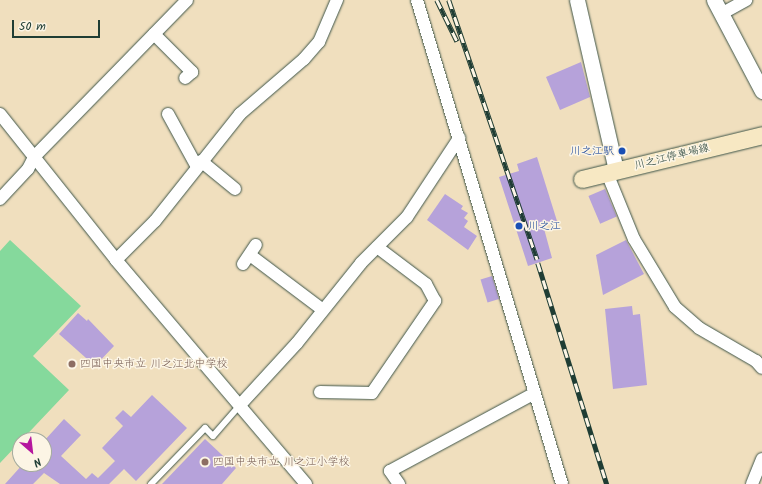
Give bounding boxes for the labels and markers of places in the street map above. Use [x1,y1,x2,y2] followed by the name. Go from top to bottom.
[570,144,614,158] place label: 川之江駅
[617,146,627,156] marker: 川之江駅
[528,219,561,233] place label: 川之江
[513,220,525,232] marker: 川之江
[80,357,227,371] place label: 四国中央市立 川之江北中学校
[67,359,77,369] marker: 四国中央市立 川之江北中学校
[213,455,349,469] place label: 四国中央市立 川之江小学校
[200,457,210,467] marker: 四国中央市立 川之江小学校

